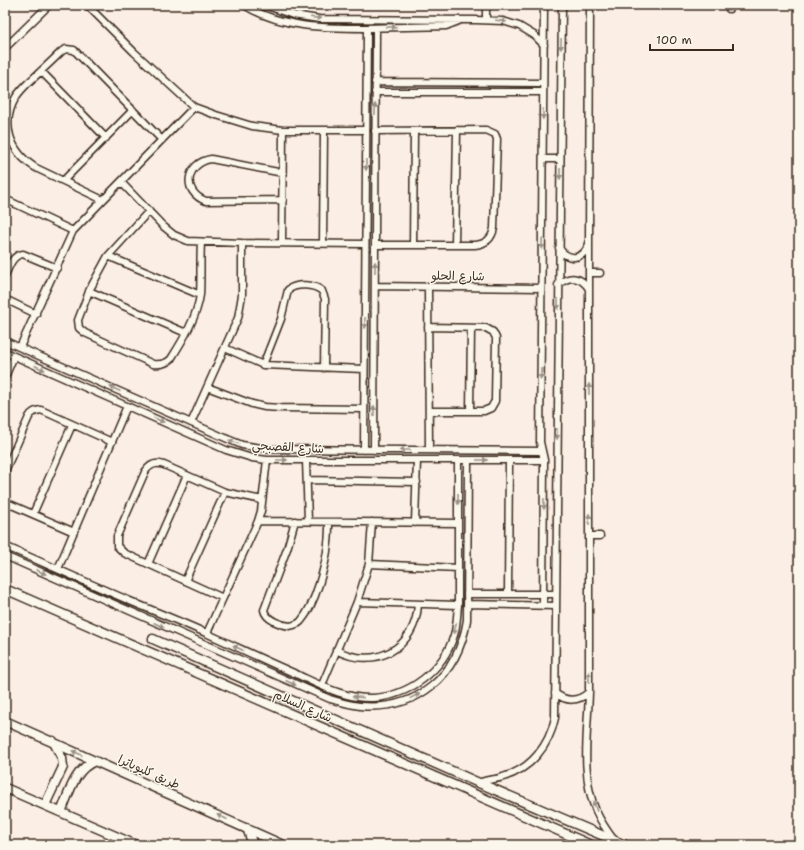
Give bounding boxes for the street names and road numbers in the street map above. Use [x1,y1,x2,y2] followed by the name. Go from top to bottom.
[430,268,485,285] street label: شارع الحلو
[251,437,324,460] street label: شارع القصبجي
[271,686,335,727] street label: شارع السلام
[116,751,182,793] street label: طريق كليوباترا

